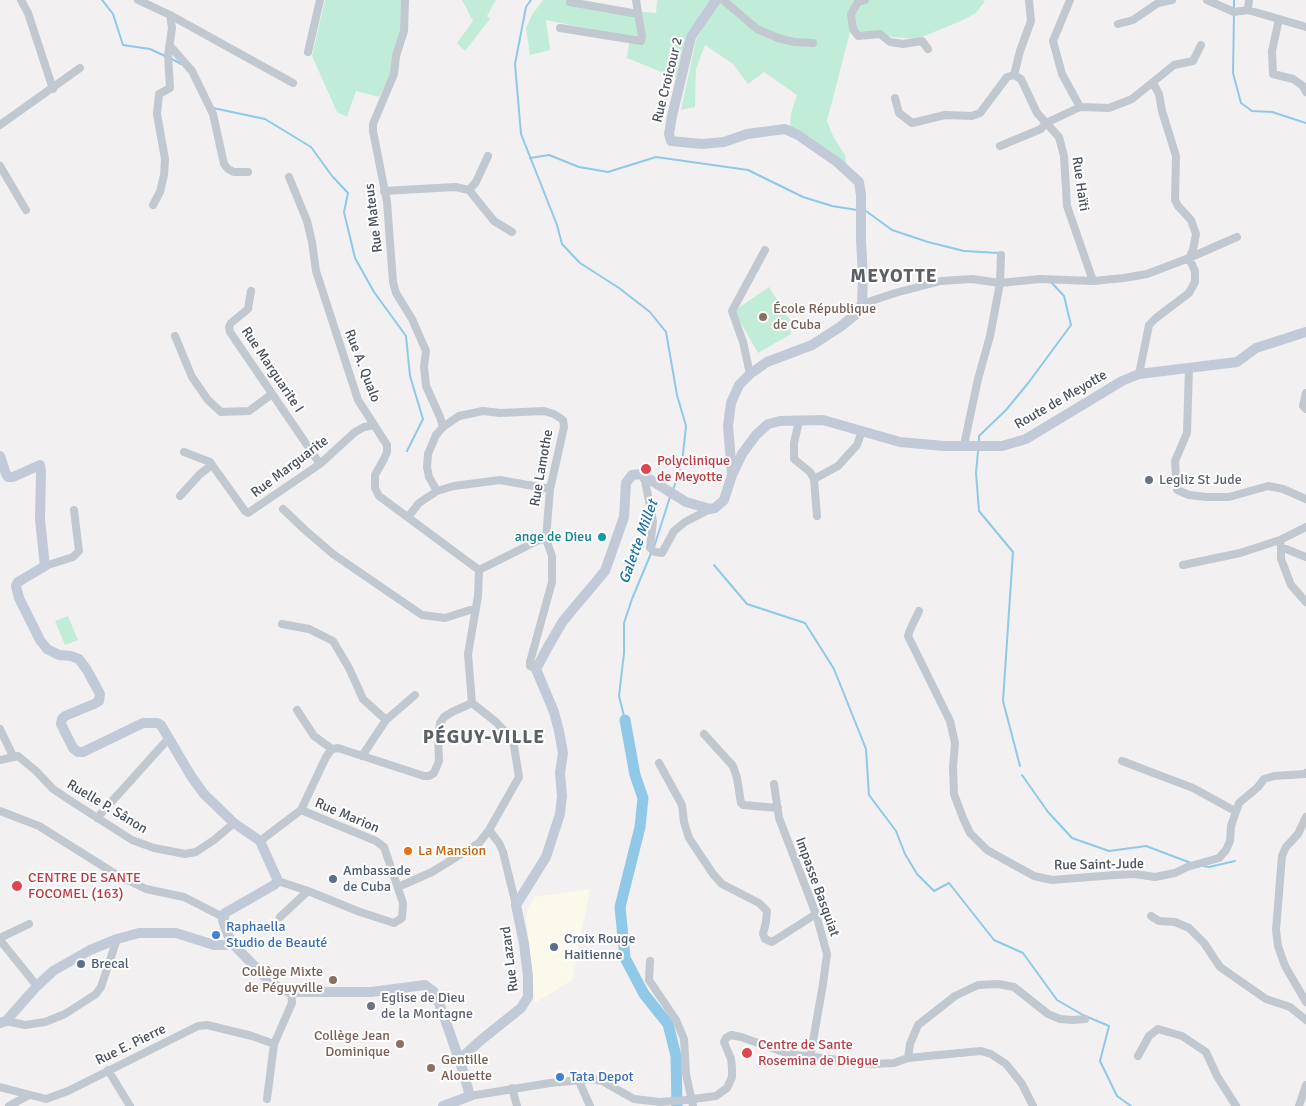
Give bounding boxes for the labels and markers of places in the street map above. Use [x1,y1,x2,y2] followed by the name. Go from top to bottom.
[773,301,876,334] place label: École République de Cuba
[757,311,769,323] marker: École République de Cuba
[657,453,730,486] place label: Polyclinique de Meyotte
[639,462,653,476] marker: Polyclinique de Meyotte
[1159,472,1242,488] place label: Legliz St Jude
[1143,474,1155,486] marker: Legliz St Jude
[515,529,592,545] place label: ange de Dieu
[596,531,608,543] marker: ange de Dieu
[418,843,486,859] place label: La Mansion
[402,845,414,857] marker: La Mansion
[343,863,411,896] place label: Ambassade de Cuba
[28,870,141,902] place label: CENTRE DE SANTE FOCOMEL (163)
[327,873,339,885] marker: Ambassade de Cuba
[10,879,24,893] marker: CENTRE DE SANTE FOCOMEL (163)
[226,919,327,952] place label: Raphaella Studio de Beauté
[210,929,222,941] marker: Raphaella Studio de Beauté
[564,931,635,964] place label: Croix Rouge Haitienne
[548,941,560,953] marker: Croix Rouge Haitienne
[91,956,129,972] place label: Brecal
[75,958,87,970] marker: Brecal
[242,964,323,996] place label: Collège Mixte de Péguyville
[327,974,339,986] marker: Collège Mixte de Péguyville
[381,990,473,1022] place label: Eglise de Dieu de la Montagne
[365,1000,377,1012] marker: Eglise de Dieu de la Montagne
[314,1028,390,1060] place label: Collège Jean Dominique
[758,1037,879,1070] place label: Centre de Sante Rosemina de Diegue
[394,1038,406,1050] marker: Collège Jean Dominique
[740,1046,754,1060] marker: Centre de Sante Rosemina de Diegue
[441,1052,492,1084] place label: Gentille Alouette
[425,1062,437,1074] marker: Gentille Alouette
[570,1069,633,1085] place label: Tata Depot
[554,1071,566,1083] marker: Tata Depot

